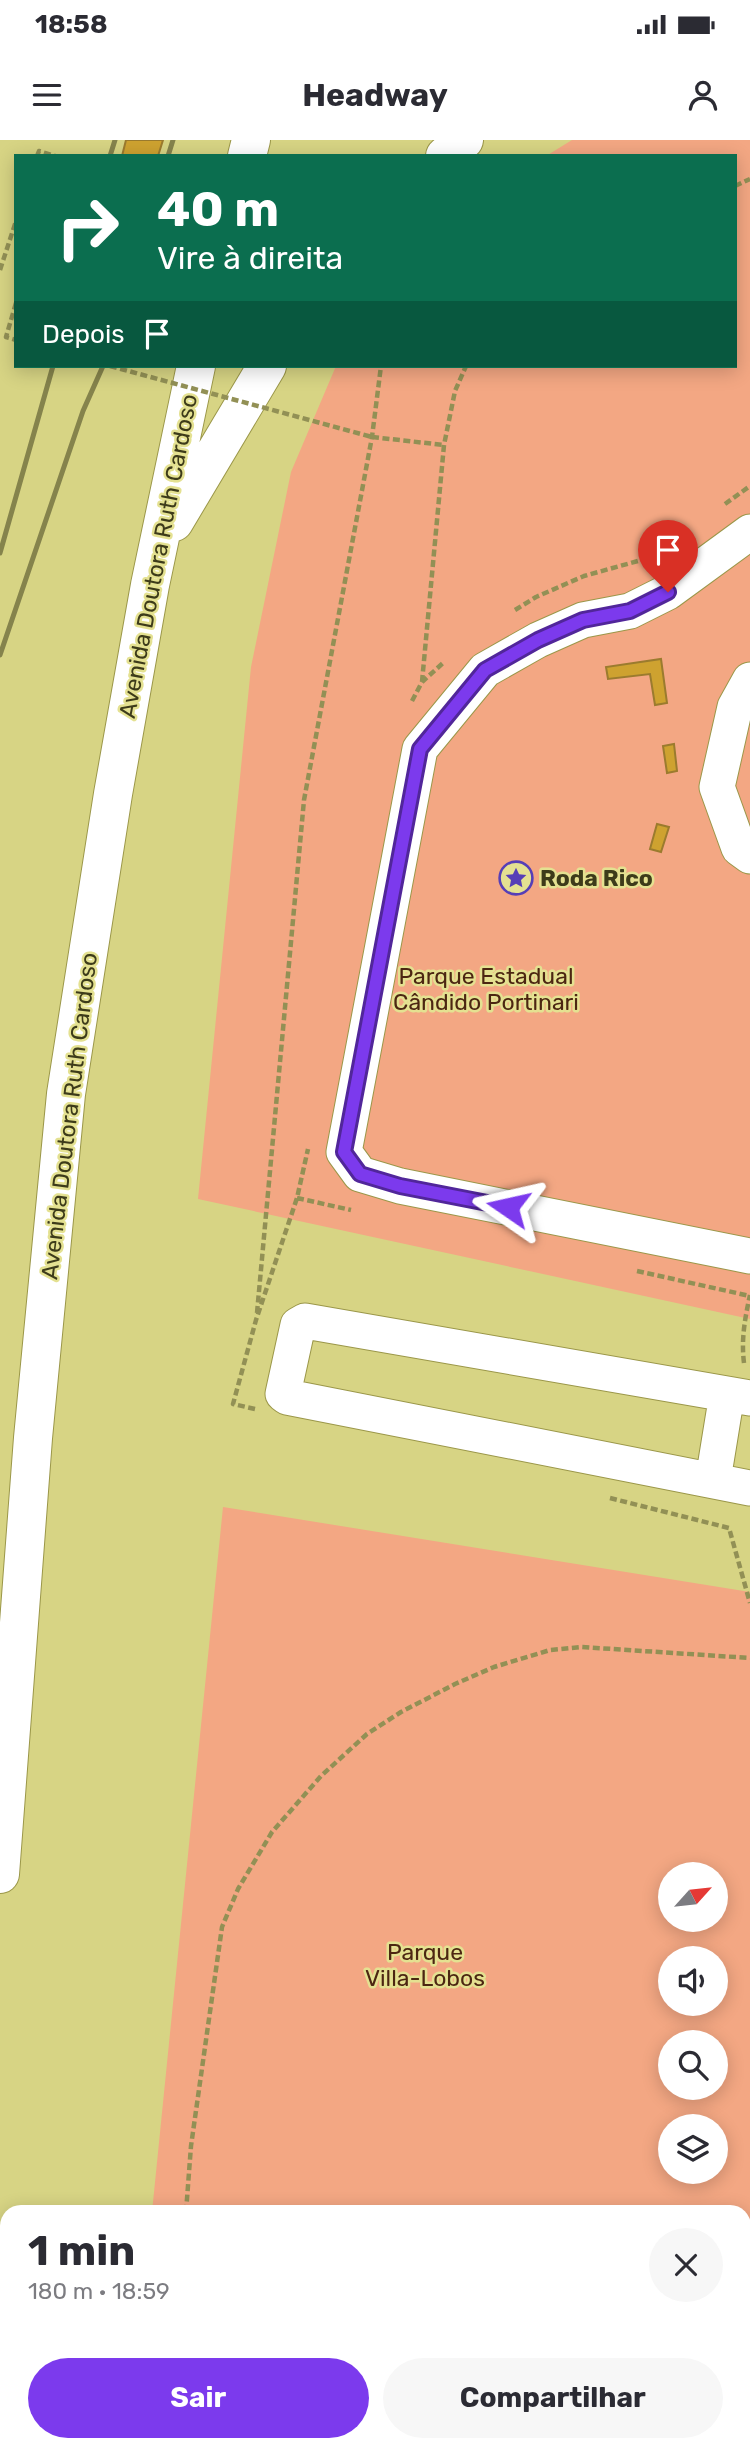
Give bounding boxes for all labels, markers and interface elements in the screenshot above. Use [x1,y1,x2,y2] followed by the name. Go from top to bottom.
[35,9,108,40] text: 18:58
[28,76,66,114] icon: menu
[302,76,448,114] text: Headway
[684,76,722,114] icon: person
[157,180,279,238] text: 40 m
[42,182,133,273] icon: right
[157,239,343,277] text: Vire à direita
[138,315,176,353] icon: arrive
[42,319,124,350] text: Depois
[113,392,203,720] street label: Avenida Doutora Ruth Cardoso
[638,520,698,592] pin
[649,531,687,569] icon: arrive
[497,859,535,897] place icon: Roda Rico
[540,864,653,892] place label: Roda Rico
[35,951,103,1281] street label: Avenida Doutora Ruth Cardoso
[393,962,579,1016] park label: Parque Estadual Cândido Portinari
[471,1170,545,1244] position arrow
[658,1862,728,1932] north arrow
[658,1862,728,2184] map controls
[365,1938,485,1992] park label: Parque Villa-Lobos
[658,1946,728,2016] button: sound
[658,2030,728,2100] button: search
[658,2114,728,2184] button: layers
[28,2226,135,2276] text: 1 min
[649,2228,723,2302] button: close
[28,2277,170,2305] text: 180 m · 18:59
[28,2358,369,2438] button: Sair
[383,2358,723,2438] button: Compartilhar

